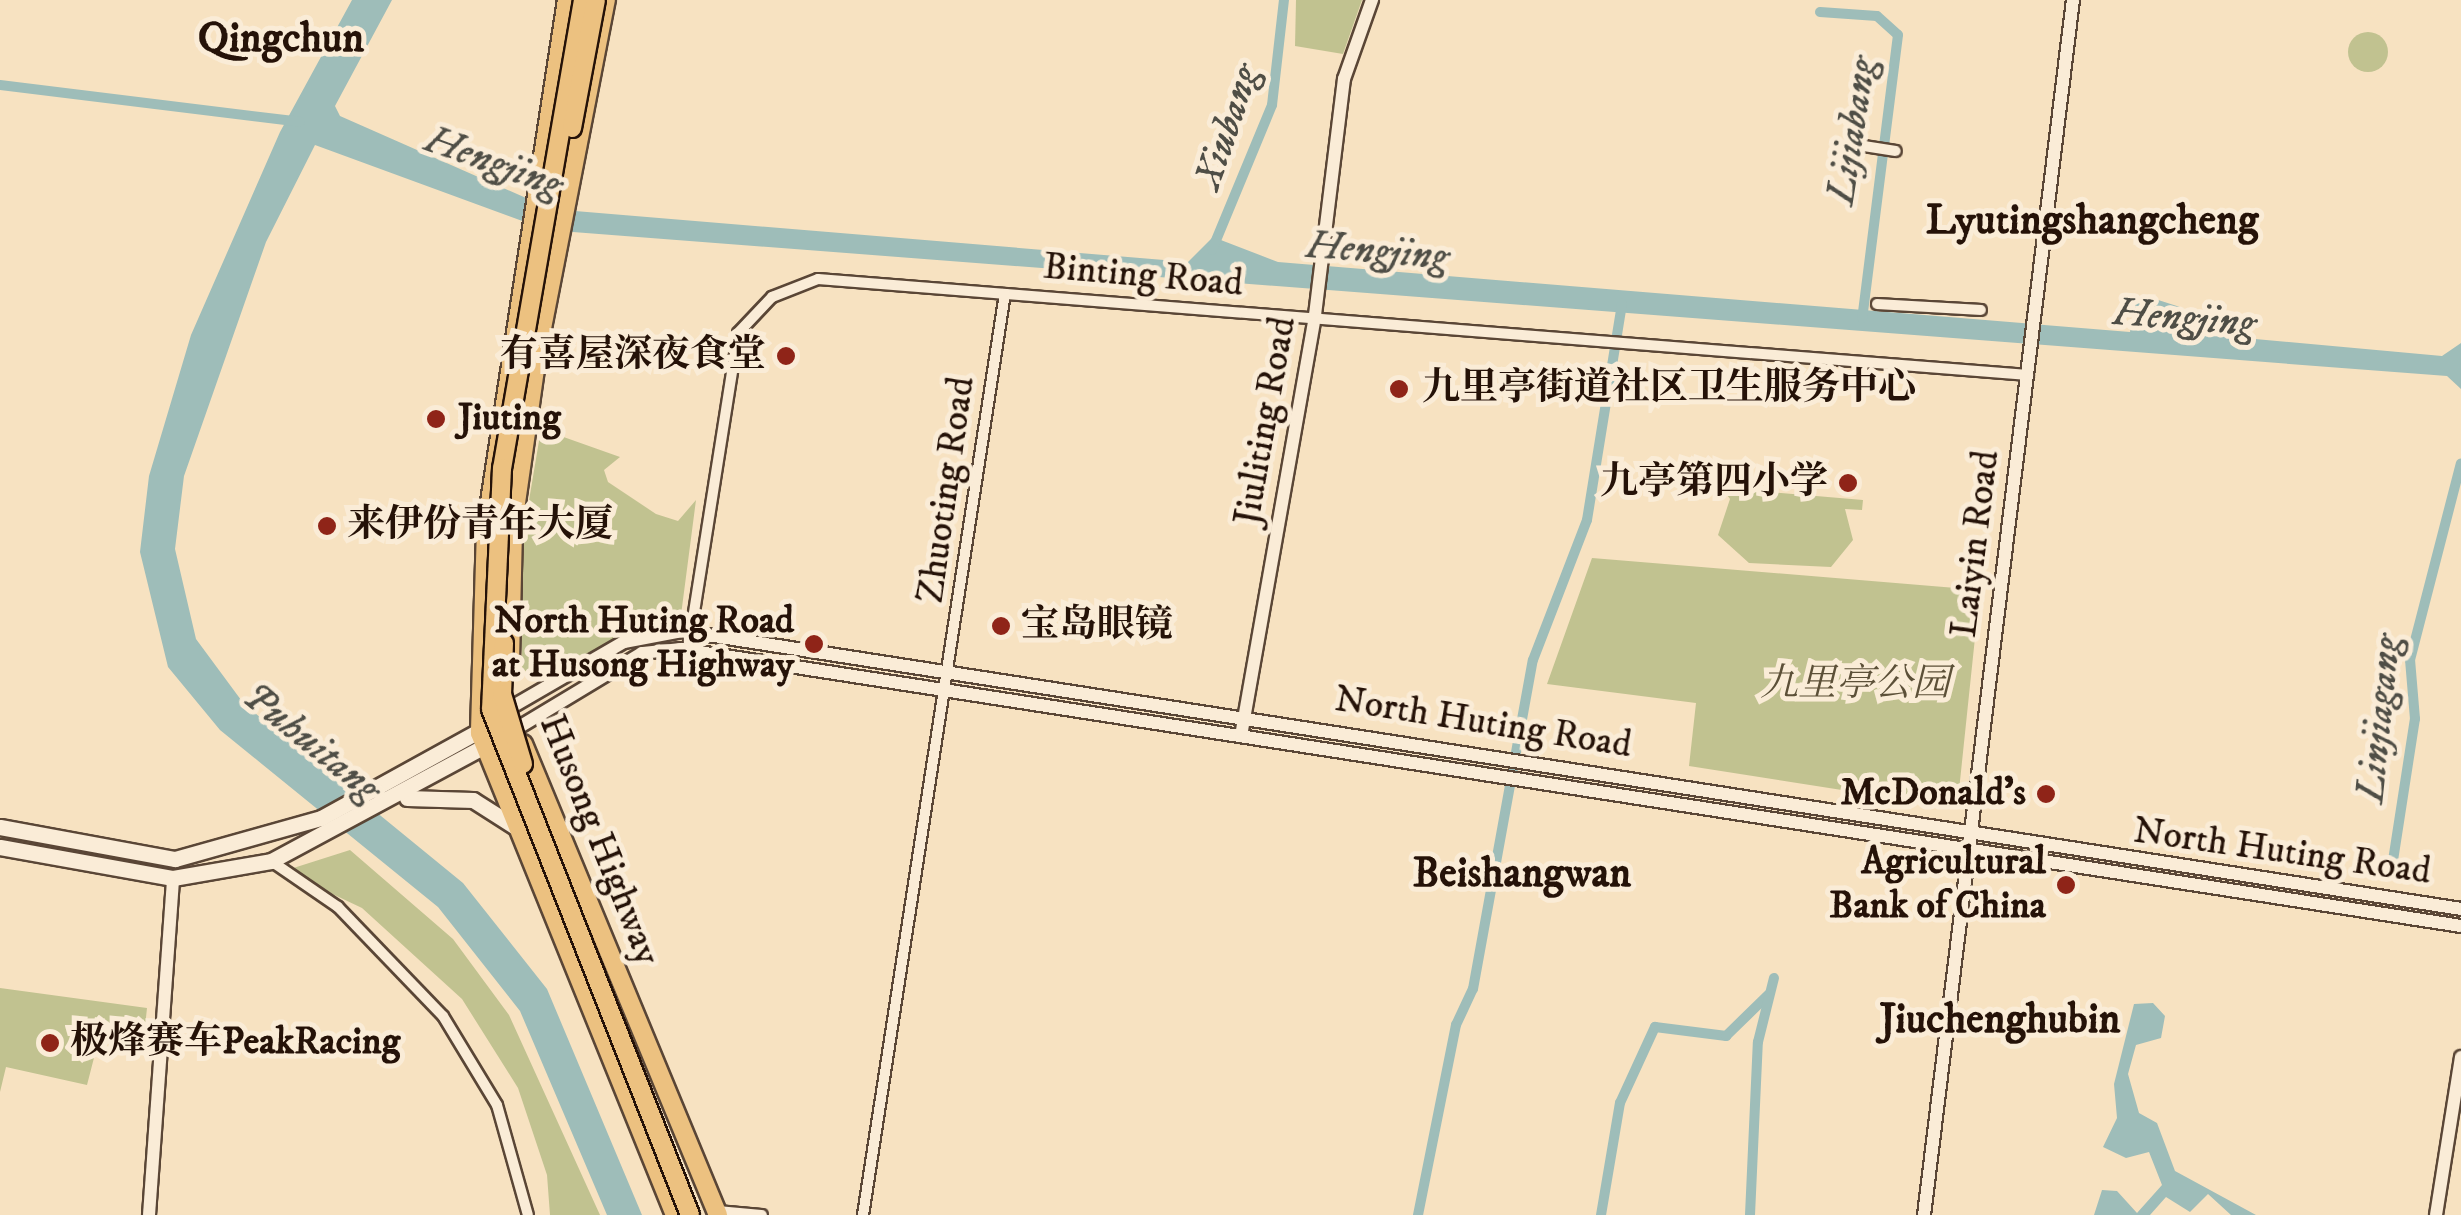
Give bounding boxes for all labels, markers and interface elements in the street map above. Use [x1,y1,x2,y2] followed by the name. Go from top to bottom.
[198,14,364,64] district label: Qingchun
[1818,54,1888,208] water label: Lijiabang
[1185,59,1271,195] water label: Xiubang
[418,116,568,210] water label: Hengjing
[1926,196,2258,246] district label: Lyutingshangcheng
[1304,222,1450,282] water label: Hengjing
[1041,245,1245,307] street label: Binting Road
[2111,289,2257,349] water label: Hengjing
[1225,313,1307,529] street label: Jiuliting Road
[500,333,766,379] place label: 有喜屋深夜食堂
[775,345,797,367] marker: 有喜屋深夜食堂
[1422,366,1916,412] place label: 九里亭街道社区卫生服务中心
[909,374,985,606] street label: Zhuoting Road
[1386,376,1412,402] marker: 九里亭街道社区卫生服务中心
[458,396,561,442] place label: Jiuting
[423,406,449,432] marker: Jiuting
[1942,448,2010,640] street label: Laiyin Road
[1600,460,1828,506] place label: 九亭第四小学
[1837,472,1859,494] marker: 九亭第四小学
[347,503,613,549] place label: 来伊份青年大厦
[316,515,338,537] marker: 来伊份青年大厦
[492,599,794,688] place label: North Huting Road at Husong Highway
[1021,603,1173,649] place label: 宝岛眼镜
[990,615,1012,637] marker: 宝岛眼镜
[803,633,825,655] marker: North Huting Road at Husong Highway
[2347,633,2413,805] water label: Linjiagang
[1760,662,1950,708] park label: 九里亭公园
[232,673,390,813] water label: Puhuitang
[1331,677,1635,769] street label: North Huting Road
[528,708,670,972] street label: Husong Highway
[1840,771,2026,817] place label: McDonald's
[2035,783,2057,805] marker: McDonald's
[2130,809,2434,895] street label: North Huting Road
[1829,840,2046,929] place label: Agricultural Bank of China
[1413,849,1631,899] district label: Beishangwan
[2055,874,2077,896] marker: Agricultural Bank of China
[1879,995,2121,1045] district label: Jiuchenghubin
[70,1020,400,1066] place label: 极烽赛车PeakRacing
[39,1032,61,1054] marker: 极烽赛车PeakRacing

